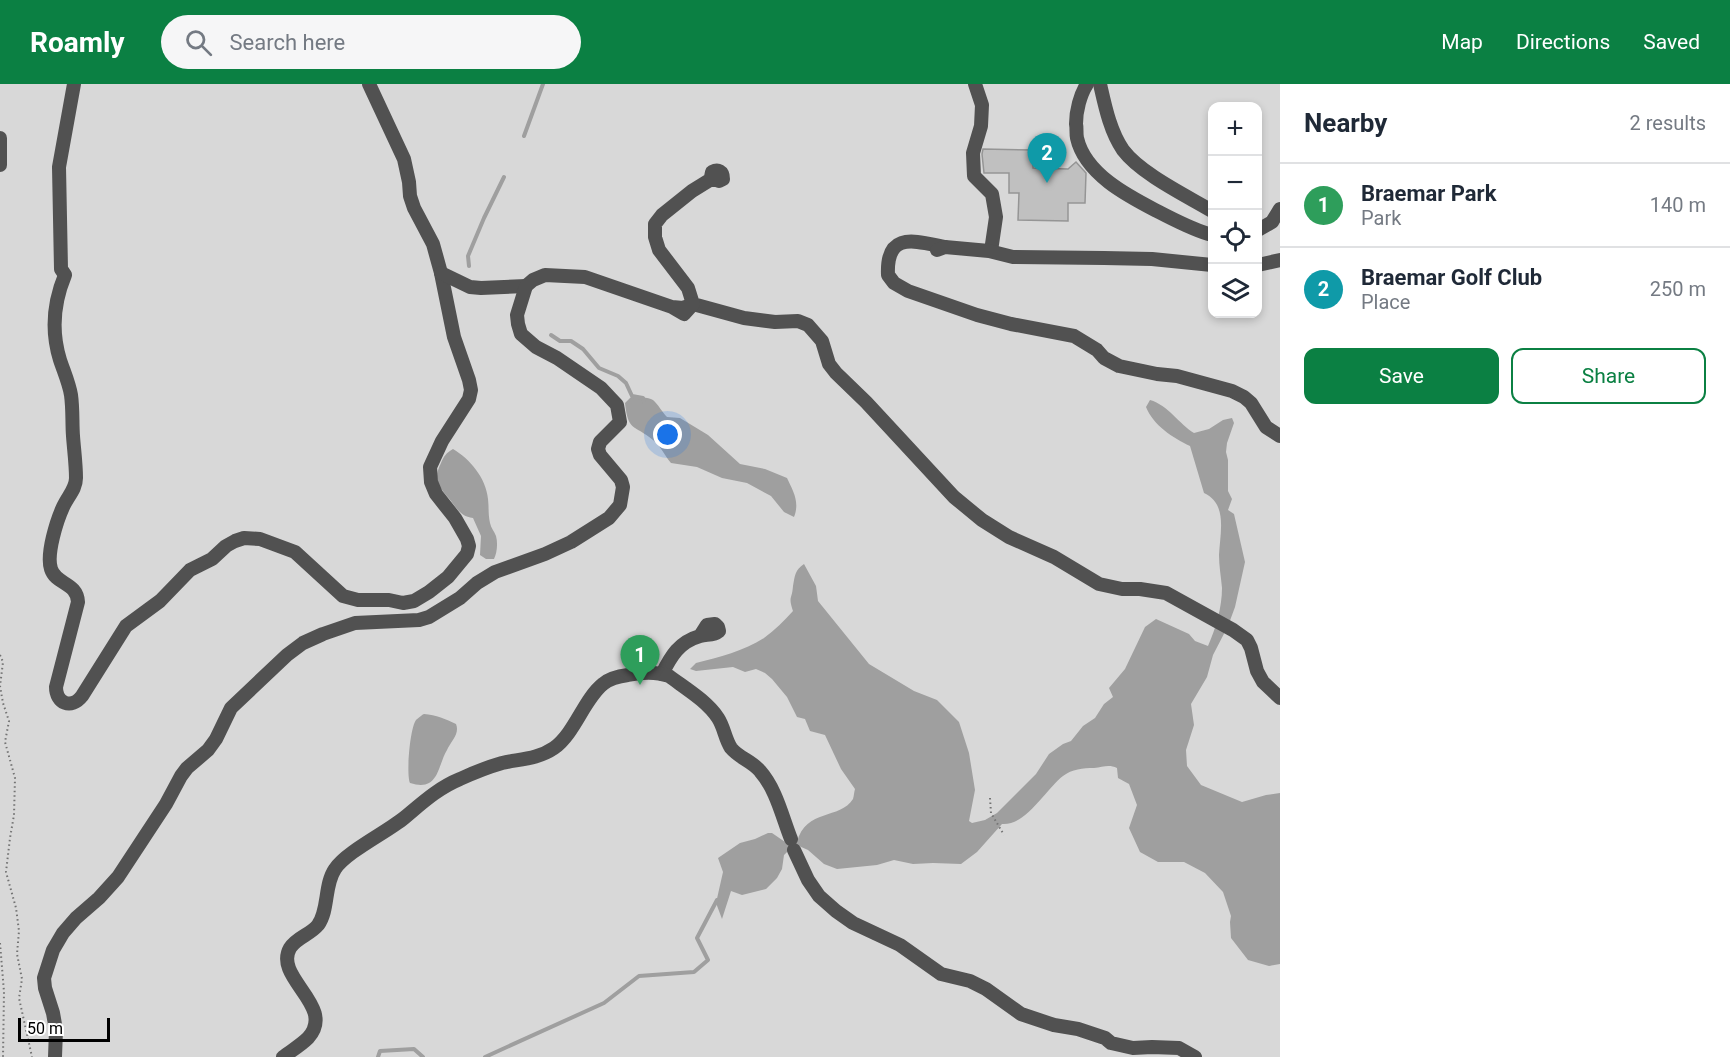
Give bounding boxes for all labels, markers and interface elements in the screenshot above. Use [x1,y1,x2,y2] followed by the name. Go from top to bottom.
[161,15,581,69] search box
[30,26,125,59] text: Roamly
[182,26,215,59] icon: search
[230,30,345,55] text: Search here
[1441,30,1483,54] text: Map
[1516,30,1610,54] text: Directions
[1643,30,1700,54] text: Saved
[1208,102,1262,318] map controls
[1208,102,1262,156] button: +
[1304,108,1387,138] text: Nearby
[1630,111,1706,135] text: 2 results
[1028,134,1066,183] pin: 2
[1208,156,1262,210] button: −
[1361,181,1496,206] text: Braemar Park
[1318,193,1329,217] text: 1
[1650,193,1706,217] text: 140 m
[1361,206,1401,230] text: Park
[1208,210,1262,264] button: locate
[1208,264,1262,318] button: layers
[1361,265,1542,290] text: Braemar Golf Club
[1318,277,1329,301] text: 2
[1650,277,1706,301] text: 250 m
[1361,290,1410,314] text: Place
[1304,348,1499,404] button: Save
[1511,348,1706,404] button: Share
[653,420,682,449] your location
[620,636,660,685] pin: 1
[18,1015,110,1042] scale bar
[27,1019,63,1038] text: 50 m

